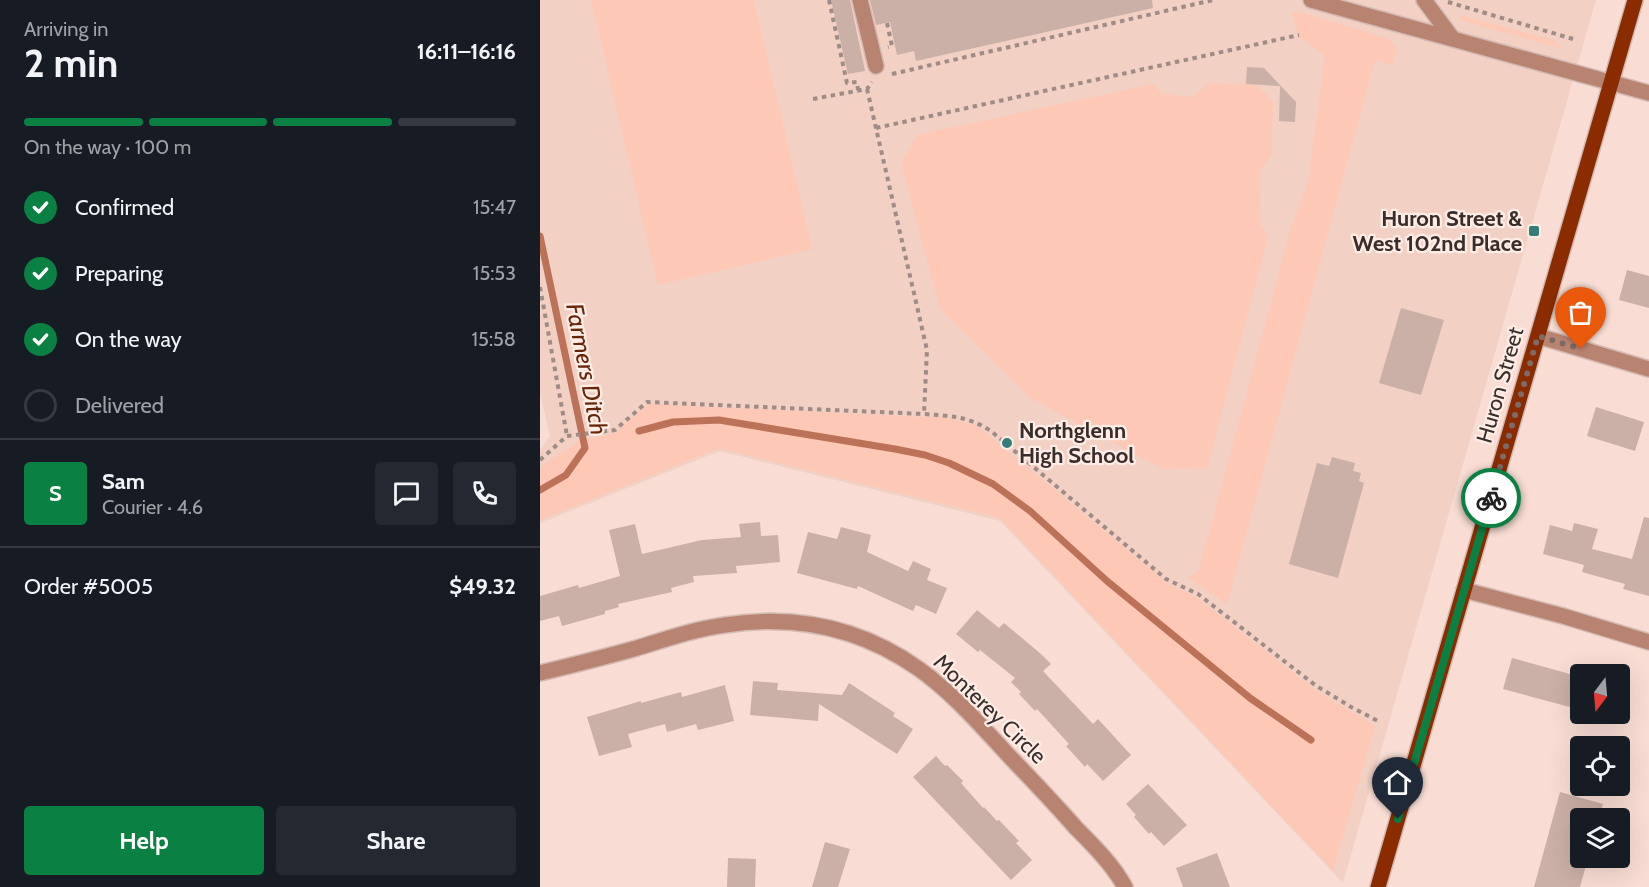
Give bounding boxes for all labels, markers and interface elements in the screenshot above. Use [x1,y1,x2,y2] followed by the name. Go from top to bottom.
[24,17,108,41] text: Arriving in
[417,38,516,65] text: 16:11–16:16
[24,39,118,87] text: 2 min
[24,135,191,159] text: On the way · 100 m
[24,191,57,224] icon: check
[75,194,174,221] text: Confirmed
[473,195,516,219] text: 15:47
[1353,205,1522,257] place label: Huron Street & West 102nd Place
[1527,224,1541,238] marker: Huron Street & West 102nd Place
[24,257,57,290] icon: check
[75,260,163,287] text: Preparing
[473,261,516,285] text: 15:53
[1555,287,1606,349] pin
[1564,296,1597,329] icon: bag
[560,301,614,437] water label: Farmers Ditch
[24,323,57,356] icon: check
[1471,323,1530,446] street label: Huron Street
[75,326,182,353] text: On the way
[472,327,516,351] text: 15:58
[75,392,164,419] text: Delivered
[1019,417,1134,469] place label: Northglenn High School
[1000,436,1014,450] marker: Northglenn High School
[375,462,438,525] button: chat
[453,462,516,525] button: phone
[102,468,145,495] text: Sam
[1461,468,1521,528] courier
[49,480,62,507] text: S
[1475,482,1508,515] icon: bike
[102,495,203,519] text: Courier · 4.6
[24,573,153,600] text: Order #5005
[449,573,516,600] text: $49.32
[928,649,1052,769] street label: Monterey Circle
[1570,664,1630,724] north arrow
[1570,664,1630,868] map controls
[1570,736,1630,796] button: locate
[1372,757,1423,819] pin
[1381,766,1414,799] icon: home
[24,806,264,875] button: Help
[276,806,516,875] button: Share
[1570,808,1630,868] button: layers

